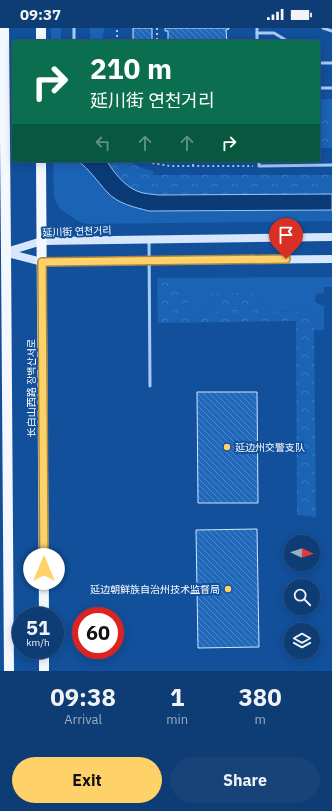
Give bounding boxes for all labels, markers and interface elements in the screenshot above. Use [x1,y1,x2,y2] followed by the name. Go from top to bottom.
[20,5,61,24] text: 09:37
[90,50,172,87] text: 210 m
[24,56,76,108] icon: right
[90,89,215,112] text: 延川街 연천거리
[92,132,114,154] icon: left
[134,132,156,154] icon: ahead
[176,132,198,154] icon: ahead
[218,132,240,154] icon: right
[269,218,303,259] pin
[42,224,112,239] street label: 延川街 연천거리
[275,224,297,246] icon: arrive
[25,339,38,437] street label: 长白山西路 장백산서로
[235,441,305,454] place label: 延边州交警支队
[222,442,232,452] marker: 延边州交警支队
[284,535,320,571] north arrow
[284,535,320,659] map controls
[23,548,65,590] position arrow
[284,579,320,615] button: search
[90,583,220,596] place label: 延边朝鲜族自治州技术监督局
[223,584,233,594] marker: 延边朝鲜族自治州技术监督局
[72,607,124,659] speed limit sign: 60
[26,614,50,641] text: 51
[284,623,320,659] button: layers
[26,636,50,649] text: km/h
[50,681,116,713] text: 09:38
[170,681,184,713] text: 1
[238,681,282,713] text: 380
[64,711,102,728] text: Arrival
[166,711,188,728] text: min
[254,711,266,728] text: m
[12,757,162,803] button: Exit
[170,757,320,803] button: Share

